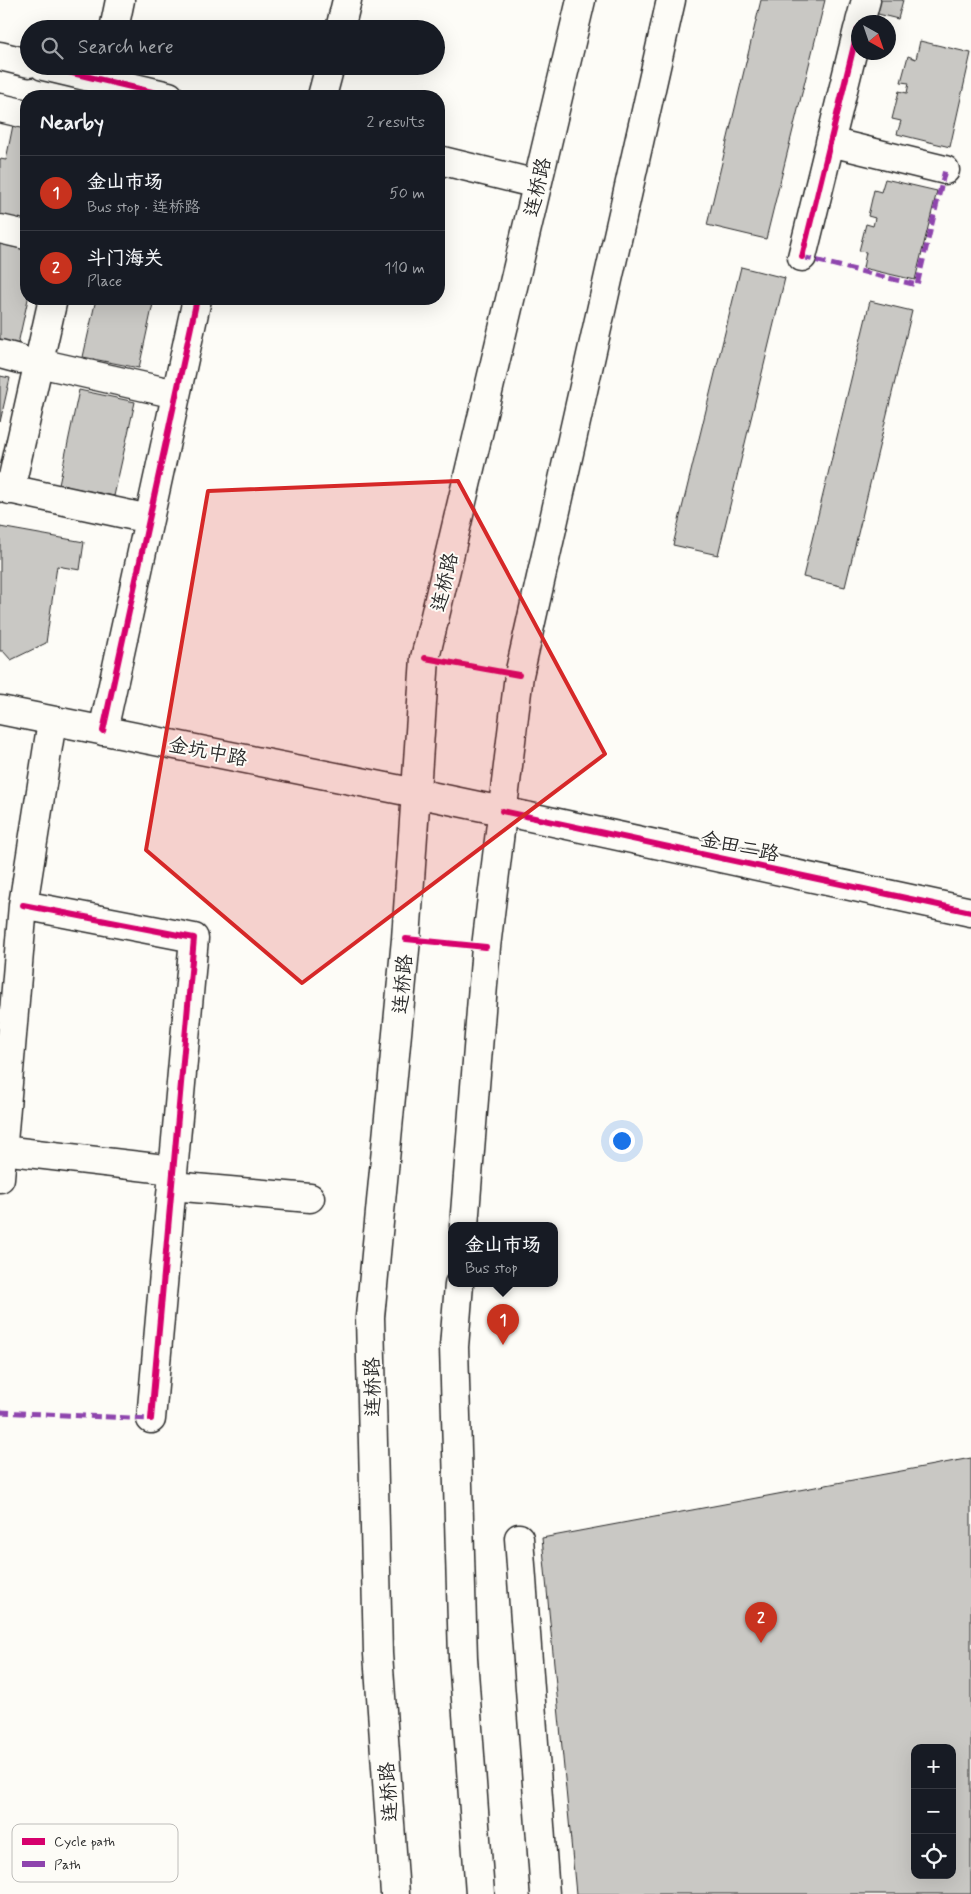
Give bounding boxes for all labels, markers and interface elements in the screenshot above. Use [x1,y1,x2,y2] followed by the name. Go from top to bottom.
[851,15,896,60] north arrow
[20,20,445,75] search box
[38,34,66,62] icon: search
[78,35,174,60] text: Search here
[40,109,104,137] text: Nearby
[367,112,425,133] text: 2 results
[519,154,559,220] street label: 连桥路
[87,170,163,195] text: 金山市场
[52,183,60,204] text: 1
[389,183,425,204] text: 50 m
[87,197,200,218] text: Bus stop · 连桥路
[87,246,163,271] text: 斗门海关
[52,258,60,279] text: 2
[384,258,425,279] text: 110 m
[87,271,122,292] text: Place
[426,549,466,615] street label: 连桥路
[166,732,251,774] street label: 金坑中路
[698,826,783,869] street label: 金田二路
[387,952,420,1015] street label: 连桥路
[609,1128,635,1154] your location
[448,1222,558,1287] popup
[465,1233,541,1258] text: 金山市场
[465,1258,518,1279] text: Bus stop
[487,1304,519,1345] pin: 1
[359,1356,388,1417] street label: 连桥路
[745,1602,777,1643] pin: 2
[911,1744,956,1879] map controls
[911,1744,956,1789] button: +
[374,1760,405,1823] street label: 连桥路
[911,1789,956,1834] button: −
[12,1824,178,1882] legend
[54,1833,115,1851] text: Cycle path
[911,1834,956,1879] button: locate
[54,1856,81,1874] text: Path

